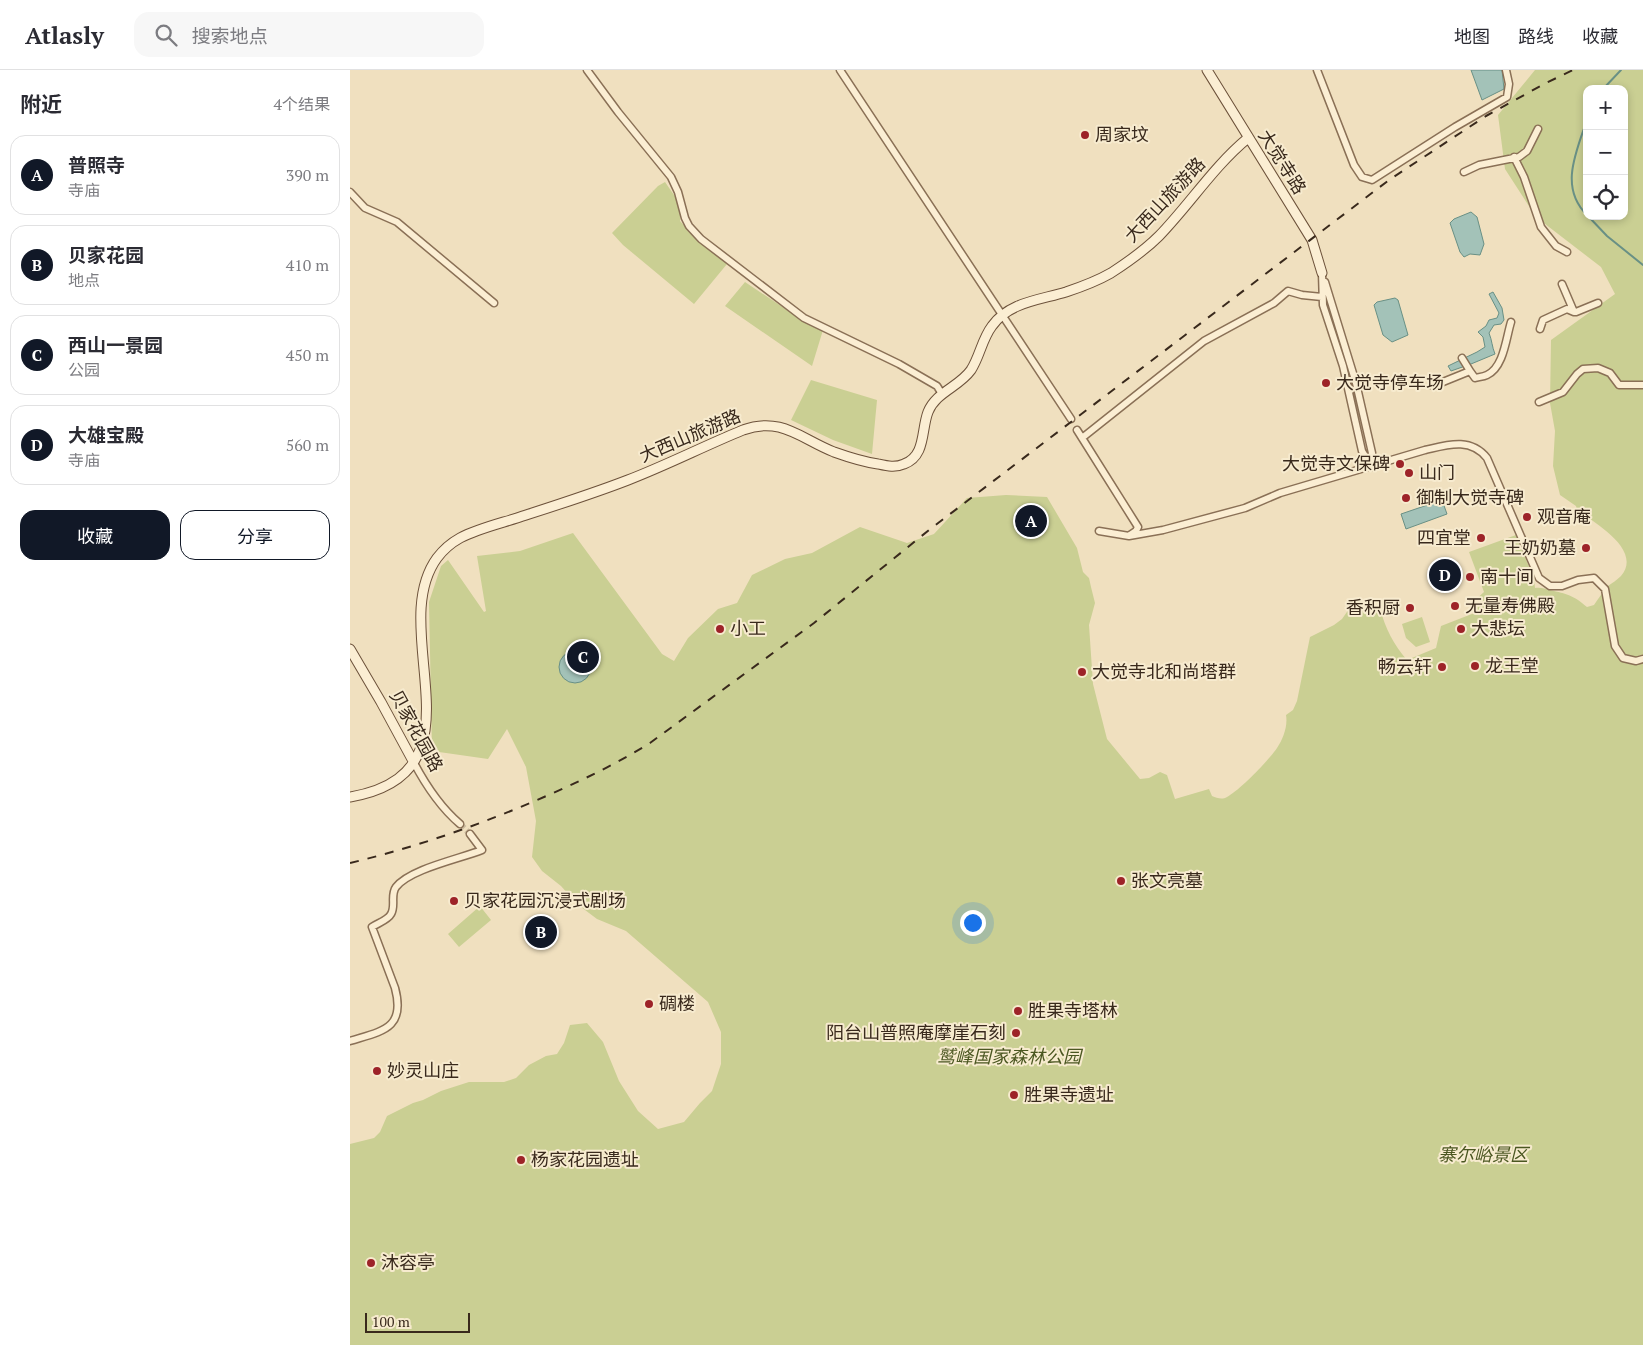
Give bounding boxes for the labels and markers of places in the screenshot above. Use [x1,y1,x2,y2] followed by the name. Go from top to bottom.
[1095,122,1149,146] place label: 周家坟
[1079,129,1091,141] marker: 周家坟
[1336,370,1444,394] place label: 大觉寺停车场
[1320,377,1332,389] marker: 大觉寺停车场
[1282,451,1390,475] place label: 大觉寺文保碑
[1394,458,1406,470] marker: 大觉寺文保碑
[1419,460,1455,484] place label: 山门
[1403,467,1415,479] marker: 山门
[1416,485,1524,509] place label: 御制大觉寺碑
[1400,492,1412,504] marker: 御制大觉寺碑
[1015,502,1047,540] pin: A
[1537,504,1591,528] place label: 观音庵
[1521,511,1533,523] marker: 观音庵
[1417,525,1471,549] place label: 四宜堂
[1475,532,1487,544] marker: 四宜堂
[1504,535,1576,559] place label: 王奶奶墓
[1580,542,1592,554] marker: 王奶奶墓
[1429,556,1461,594] pin: D
[1480,564,1534,588] place label: 南十间
[1464,571,1476,583] marker: 南十间
[1465,593,1555,617] place label: 无量寿佛殿
[1346,595,1400,619] place label: 香积厨
[1449,600,1461,612] marker: 无量寿佛殿
[1404,602,1416,614] marker: 香积厨
[730,616,766,640] place label: 小工
[1471,616,1525,640] place label: 大悲坛
[714,623,726,635] marker: 小工
[1455,623,1467,635] marker: 大悲坛
[567,638,599,676] pin: C
[1485,653,1539,677] place label: 龙王堂
[1378,654,1432,678] place label: 畅云轩
[1092,659,1236,683] place label: 大觉寺北和尚塔群
[1469,660,1481,672] marker: 龙王堂
[1436,661,1448,673] marker: 畅云轩
[1076,666,1088,678] marker: 大觉寺北和尚塔群
[1131,868,1203,892] place label: 张文亮墓
[1115,875,1127,887] marker: 张文亮墓
[464,888,626,912] place label: 贝家花园沉浸式剧场
[448,895,460,907] marker: 贝家花园沉浸式剧场
[525,913,557,951] pin: B
[659,991,695,1015] place label: 碉楼
[643,998,655,1010] marker: 碉楼
[1028,998,1118,1022] place label: 胜果寺塔林
[1012,1005,1024,1017] marker: 胜果寺塔林
[826,1020,1006,1044] place label: 阳台山普照庵摩崖石刻
[1010,1027,1022,1039] marker: 阳台山普照庵摩崖石刻
[387,1058,459,1082] place label: 妙灵山庄
[371,1065,383,1077] marker: 妙灵山庄
[1024,1082,1114,1106] place label: 胜果寺遗址
[1008,1089,1020,1101] marker: 胜果寺遗址
[531,1147,639,1171] place label: 杨家花园遗址
[515,1154,527,1166] marker: 杨家花园遗址
[381,1250,435,1274] place label: 沐容亭
[365,1257,377,1269] marker: 沐容亭

